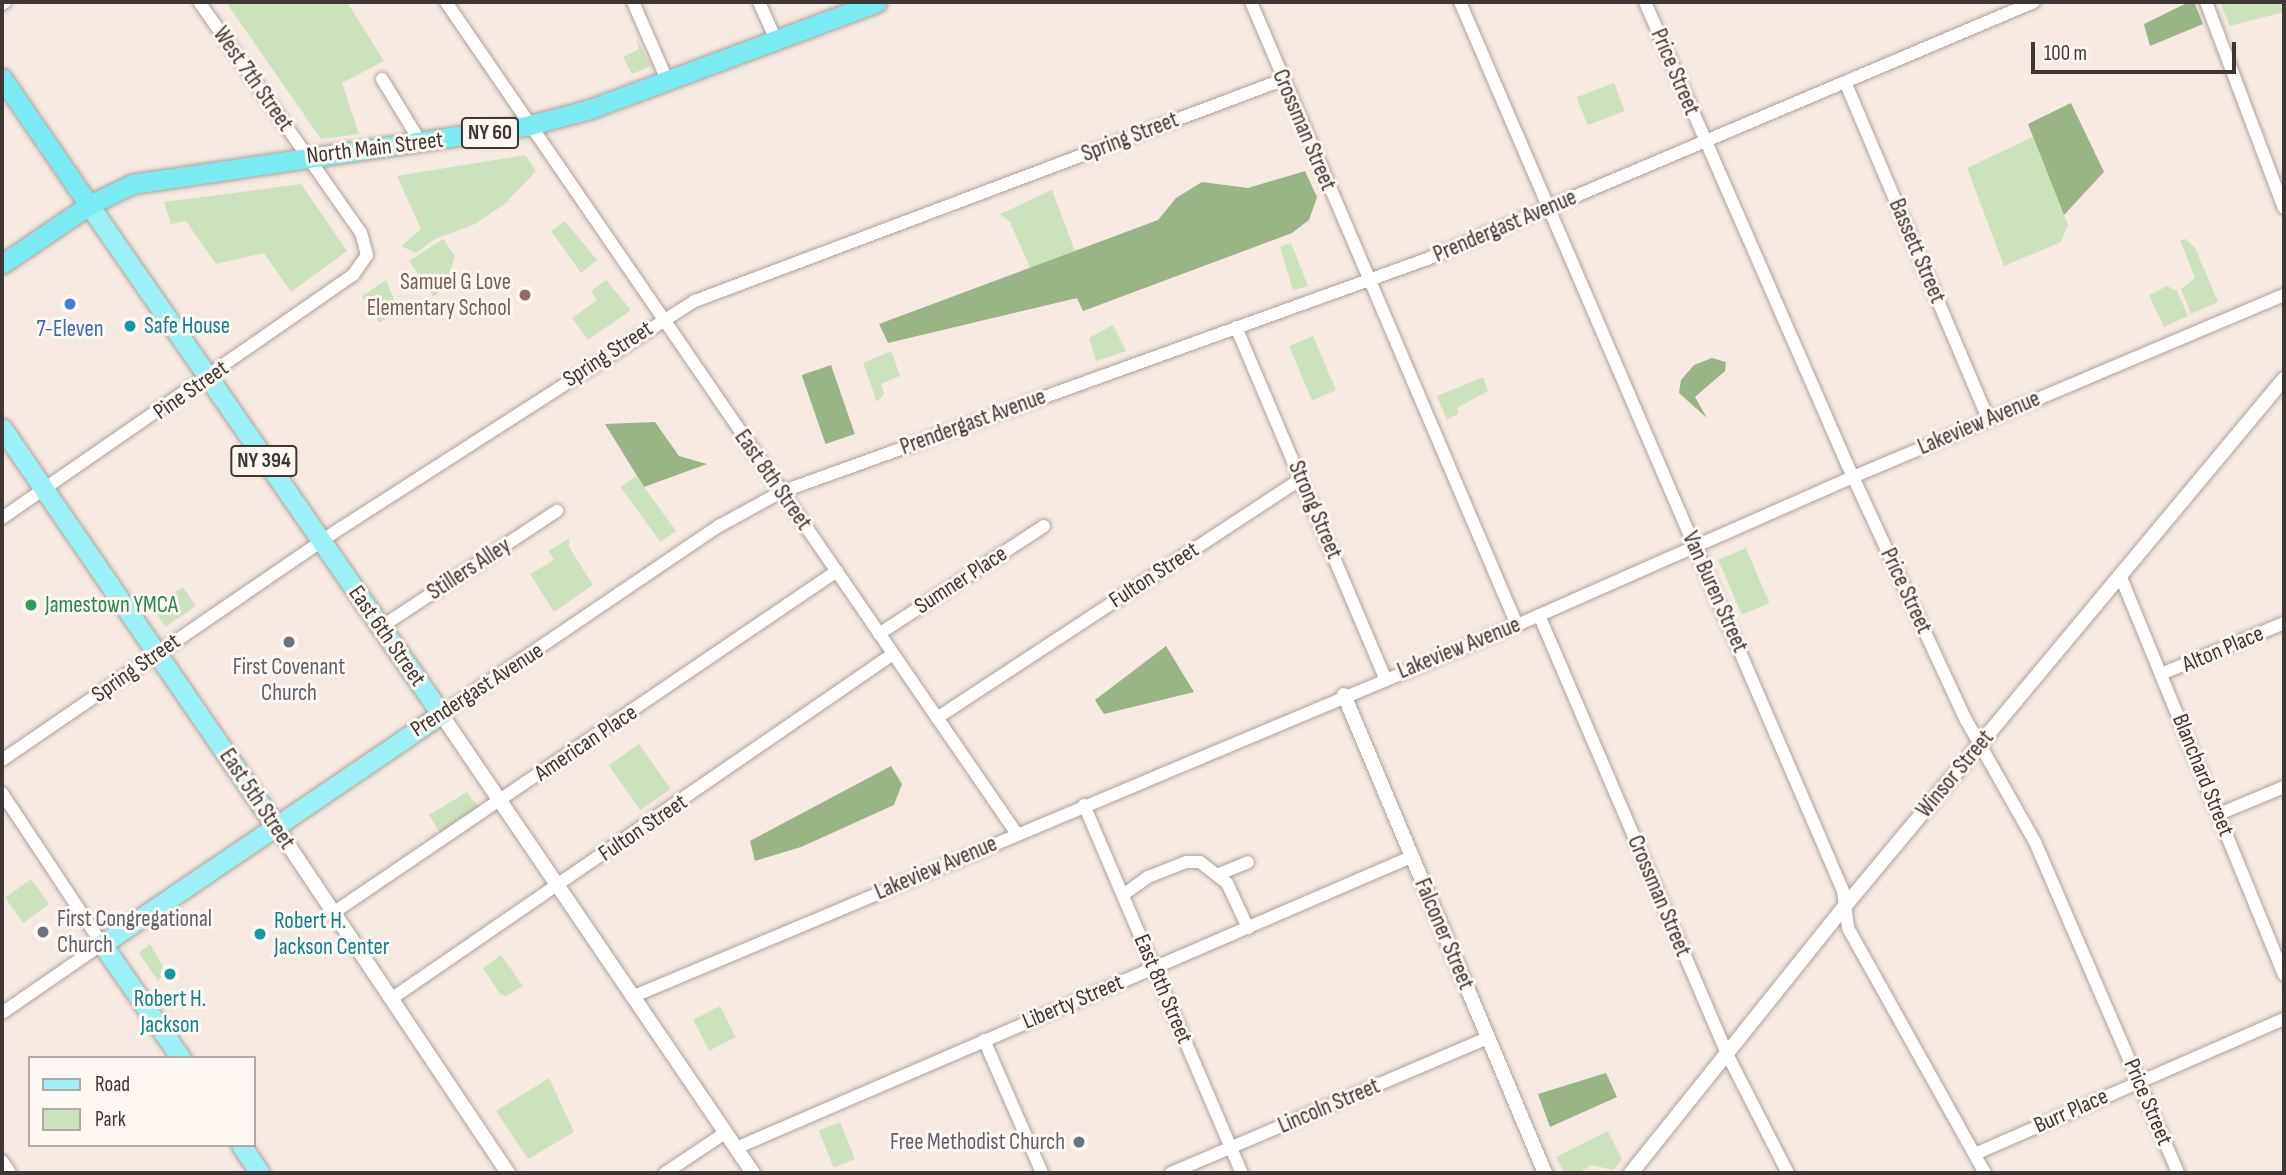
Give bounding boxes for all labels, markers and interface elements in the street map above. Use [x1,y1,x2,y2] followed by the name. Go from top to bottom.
[207,21,299,137] street label: West 7th Street
[1644,25,1706,119] street label: Price Street
[2034,28,2239,72] scale bar
[2044,41,2087,66] text: 100 m
[1266,65,1342,195] street label: Crossman Street
[1078,106,1182,168] street label: Spring Street
[460,116,520,150] road number: NY 60
[305,126,445,170] street label: North Main Street
[1429,183,1581,269] street label: Prendergast Avenue
[1883,195,1951,307] street label: Bassett Street
[367,268,511,322] place label: Samuel G Love Elementary School
[517,287,533,303] marker: Samuel G Love Elementary School
[62,296,78,312] marker: 7-Eleven
[144,312,230,340] place label: Safe House
[36,315,104,343] place label: 7-Eleven
[558,315,658,393] street label: Spring Street
[122,318,138,334] marker: Safe House
[148,354,234,426] street label: Pine Street
[897,383,1049,461] street label: Prendergast Avenue
[1914,385,2044,461] street label: Lakeview Avenue
[728,425,818,535] street label: East 8th Street
[229,444,299,478] road number: NY 394
[1282,457,1348,563] street label: Strong Street
[1676,527,1754,657] street label: Van Buren Street
[422,532,516,606] street label: Stillers Alley
[1104,536,1204,614] street label: Fulton Street
[910,540,1012,620] street label: Sumner Place
[1874,544,1938,638] street label: Price Street
[342,581,432,691] street label: East 6th Street
[45,591,178,619] place label: Jamestown YMCA
[23,597,39,613] marker: Jamestown YMCA
[1394,611,1524,685] street label: Lakeview Avenue
[2178,620,2268,678] street label: Alton Place
[87,628,185,708] street label: Spring Street
[281,634,297,650] marker: First Covenant Church
[405,637,549,743] street label: Prendergast Avenue
[233,653,345,707] place label: First Covenant Church
[530,699,642,787] street label: American Place
[2166,710,2240,840] street label: Blanchard Street
[1910,725,2000,823] street label: Winsor Street
[213,744,301,854] street label: East 5th Street
[593,788,693,868] street label: Fulton Street
[871,830,1001,906] street label: Lakeview Avenue
[1621,831,1697,961] street label: Crossman Street
[1408,874,1480,994] street label: Falconer Street
[57,905,212,959] place label: First Congregational Church
[274,907,389,961] place label: Robert H. Jackson Center
[35,924,51,940] marker: First Congregational Church
[252,926,268,942] marker: Robert H. Jackson Center
[1128,930,1198,1048] street label: East 8th Street
[162,966,178,982] marker: Robert H. Jackson
[1019,968,1127,1036] street label: Liberty Street
[134,985,206,1039] place label: Robert H. Jackson
[2117,1055,2179,1149] street label: Price Street
[28,1056,256,1147] legend
[95,1072,130,1097] text: Road
[1274,1072,1384,1140] street label: Lincoln Street
[2030,1083,2112,1139] street label: Burr Place
[95,1107,126,1132] text: Park
[890,1128,1065,1156] place label: Free Methodist Church
[1071,1134,1087,1150] marker: Free Methodist Church

